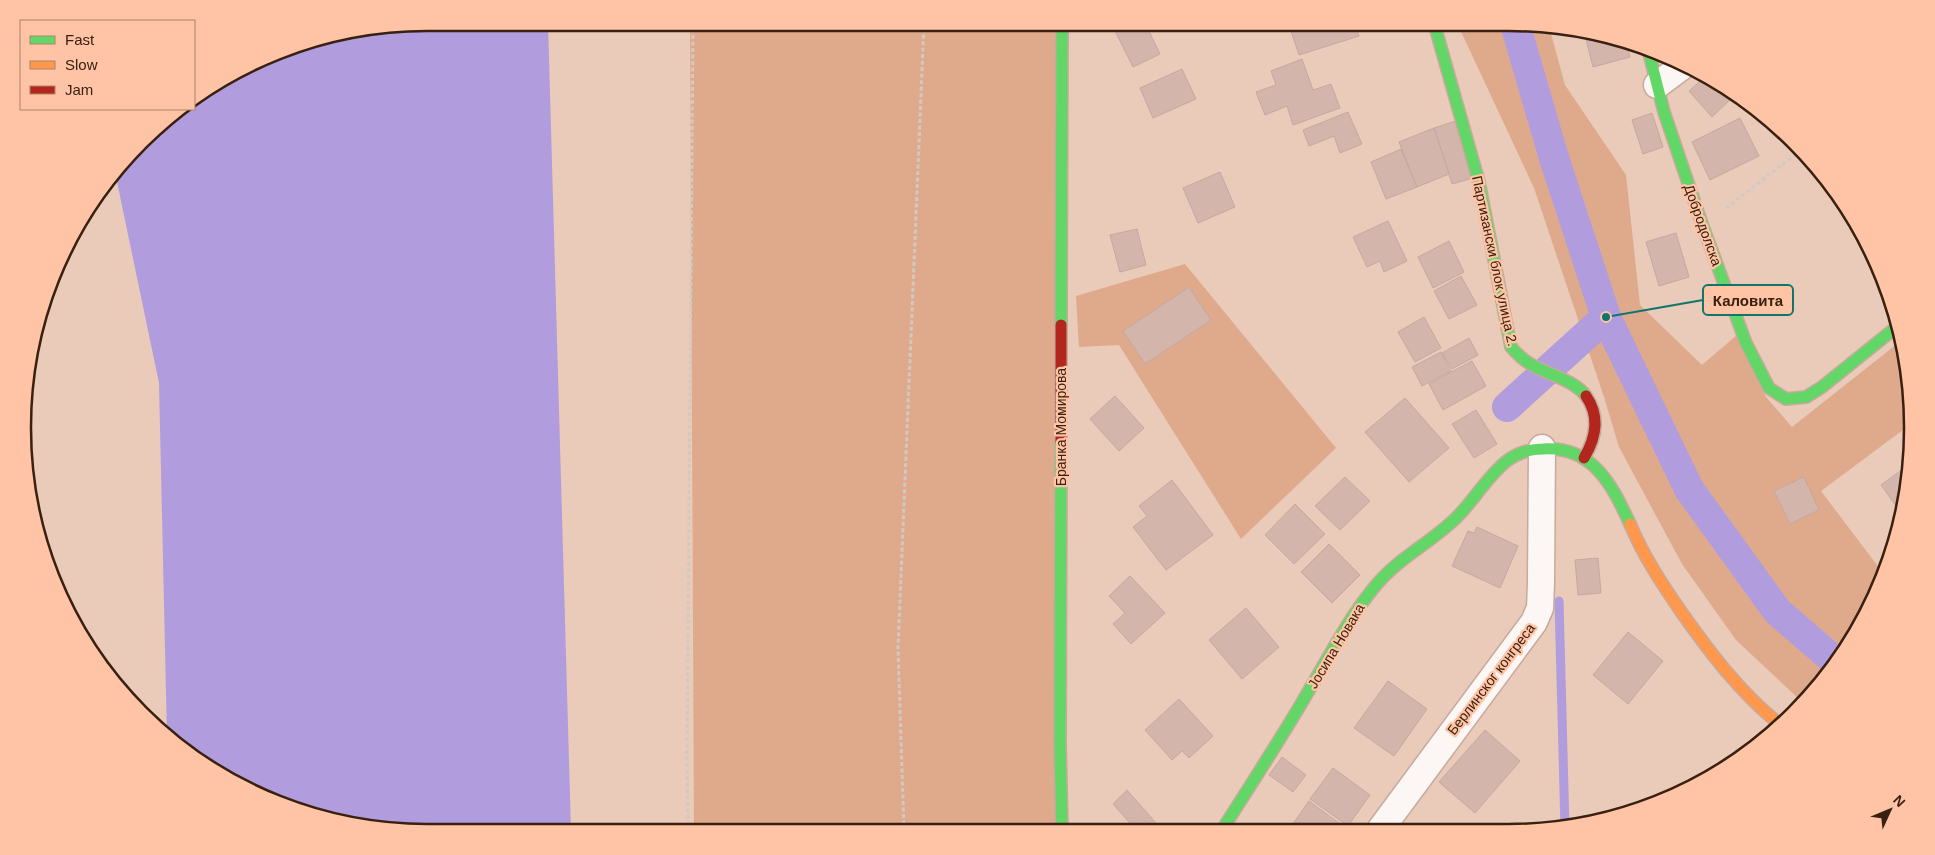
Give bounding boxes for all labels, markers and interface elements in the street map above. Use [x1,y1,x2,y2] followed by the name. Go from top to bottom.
[20,20,195,110] legend
[65,31,95,48] text: Fast
[65,56,98,73] text: Slow
[65,81,93,98] text: Jam
[1469,174,1521,348] street label: Партизански блок улица 2.
[1681,182,1725,268] street label: Добродолска
[1703,285,1793,315] callout: Каловита
[1713,292,1784,309] text: Каловита
[1053,368,1069,486] street label: Бранка Момирова
[1304,601,1368,691] street label: Јосипа Новака
[1444,620,1538,738] street label: Берлинског конгреса
[1865,785,1915,835] north arrow
[1890,792,1909,810] text: N

